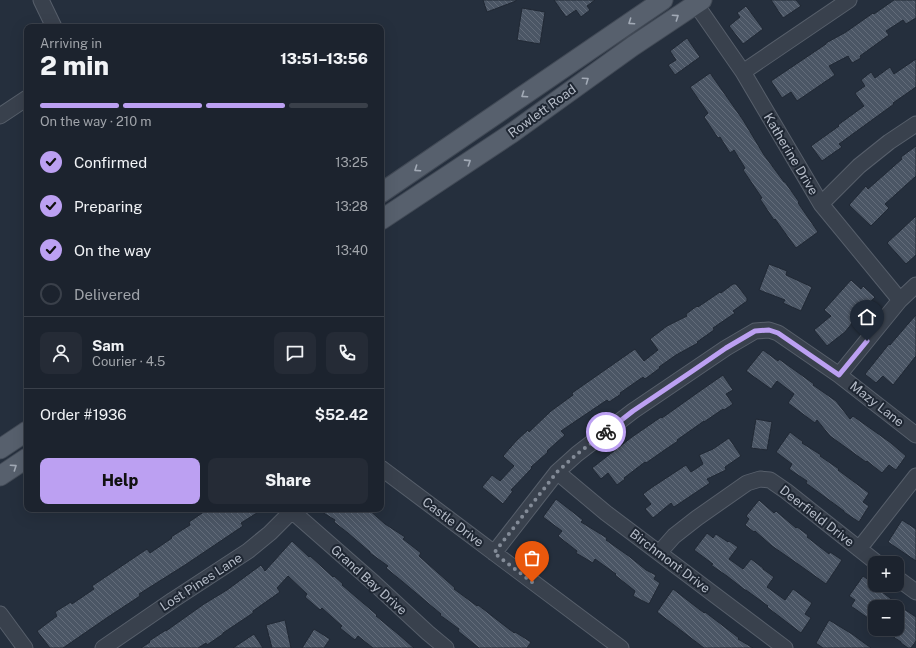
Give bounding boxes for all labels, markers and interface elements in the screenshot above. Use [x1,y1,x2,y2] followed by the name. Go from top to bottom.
[672,15,679,22] one-way arrow
[628,17,635,25] one-way arrow
[40,36,102,51] text: Arriving in
[40,50,109,81] text: 2 min
[280,50,368,67] text: 13:51–13:56
[582,77,589,85] one-way arrow
[505,81,579,141] street label: Rowlett Road
[521,90,528,98] one-way arrow
[761,110,821,198] street label: Katherine Drive
[40,114,152,129] text: On the way · 210 m
[40,151,62,173] icon: check
[74,154,147,171] text: Confirmed
[335,155,368,170] text: 13:25
[464,159,471,167] one-way arrow
[414,164,421,171] one-way arrow
[40,195,62,217] icon: check
[74,198,143,215] text: Preparing
[335,199,368,214] text: 13:28
[40,239,62,261] icon: check
[74,242,151,259] text: On the way
[336,243,368,258] text: 13:40
[74,286,140,303] text: Delivered
[850,300,884,341] pin
[856,306,878,328] icon: home
[40,332,82,374] button: person
[274,332,316,374] button: chat
[326,332,368,374] button: phone
[92,337,124,354] text: Sam
[92,354,165,369] text: Courier · 4.5
[847,378,907,430] street label: Mazy Lane
[40,406,127,423] text: Order #1936
[315,406,368,423] text: $52.42
[586,412,626,452] courier
[595,421,617,443] icon: bike
[40,458,200,504] button: Help
[208,458,368,504] button: Share
[9,465,16,472] one-way arrow
[777,482,857,550] street label: Deerfield Drive
[419,494,487,550] street label: Castle Drive
[627,526,713,596] street label: Birchmont Drive
[515,541,549,582] pin
[328,542,410,618] street label: Grand Bay Drive
[521,547,543,569] icon: bag
[157,550,245,614] street label: Lost Pines Lane
[868,556,904,636] map controls
[868,556,904,592] button: +
[868,600,904,636] button: −

